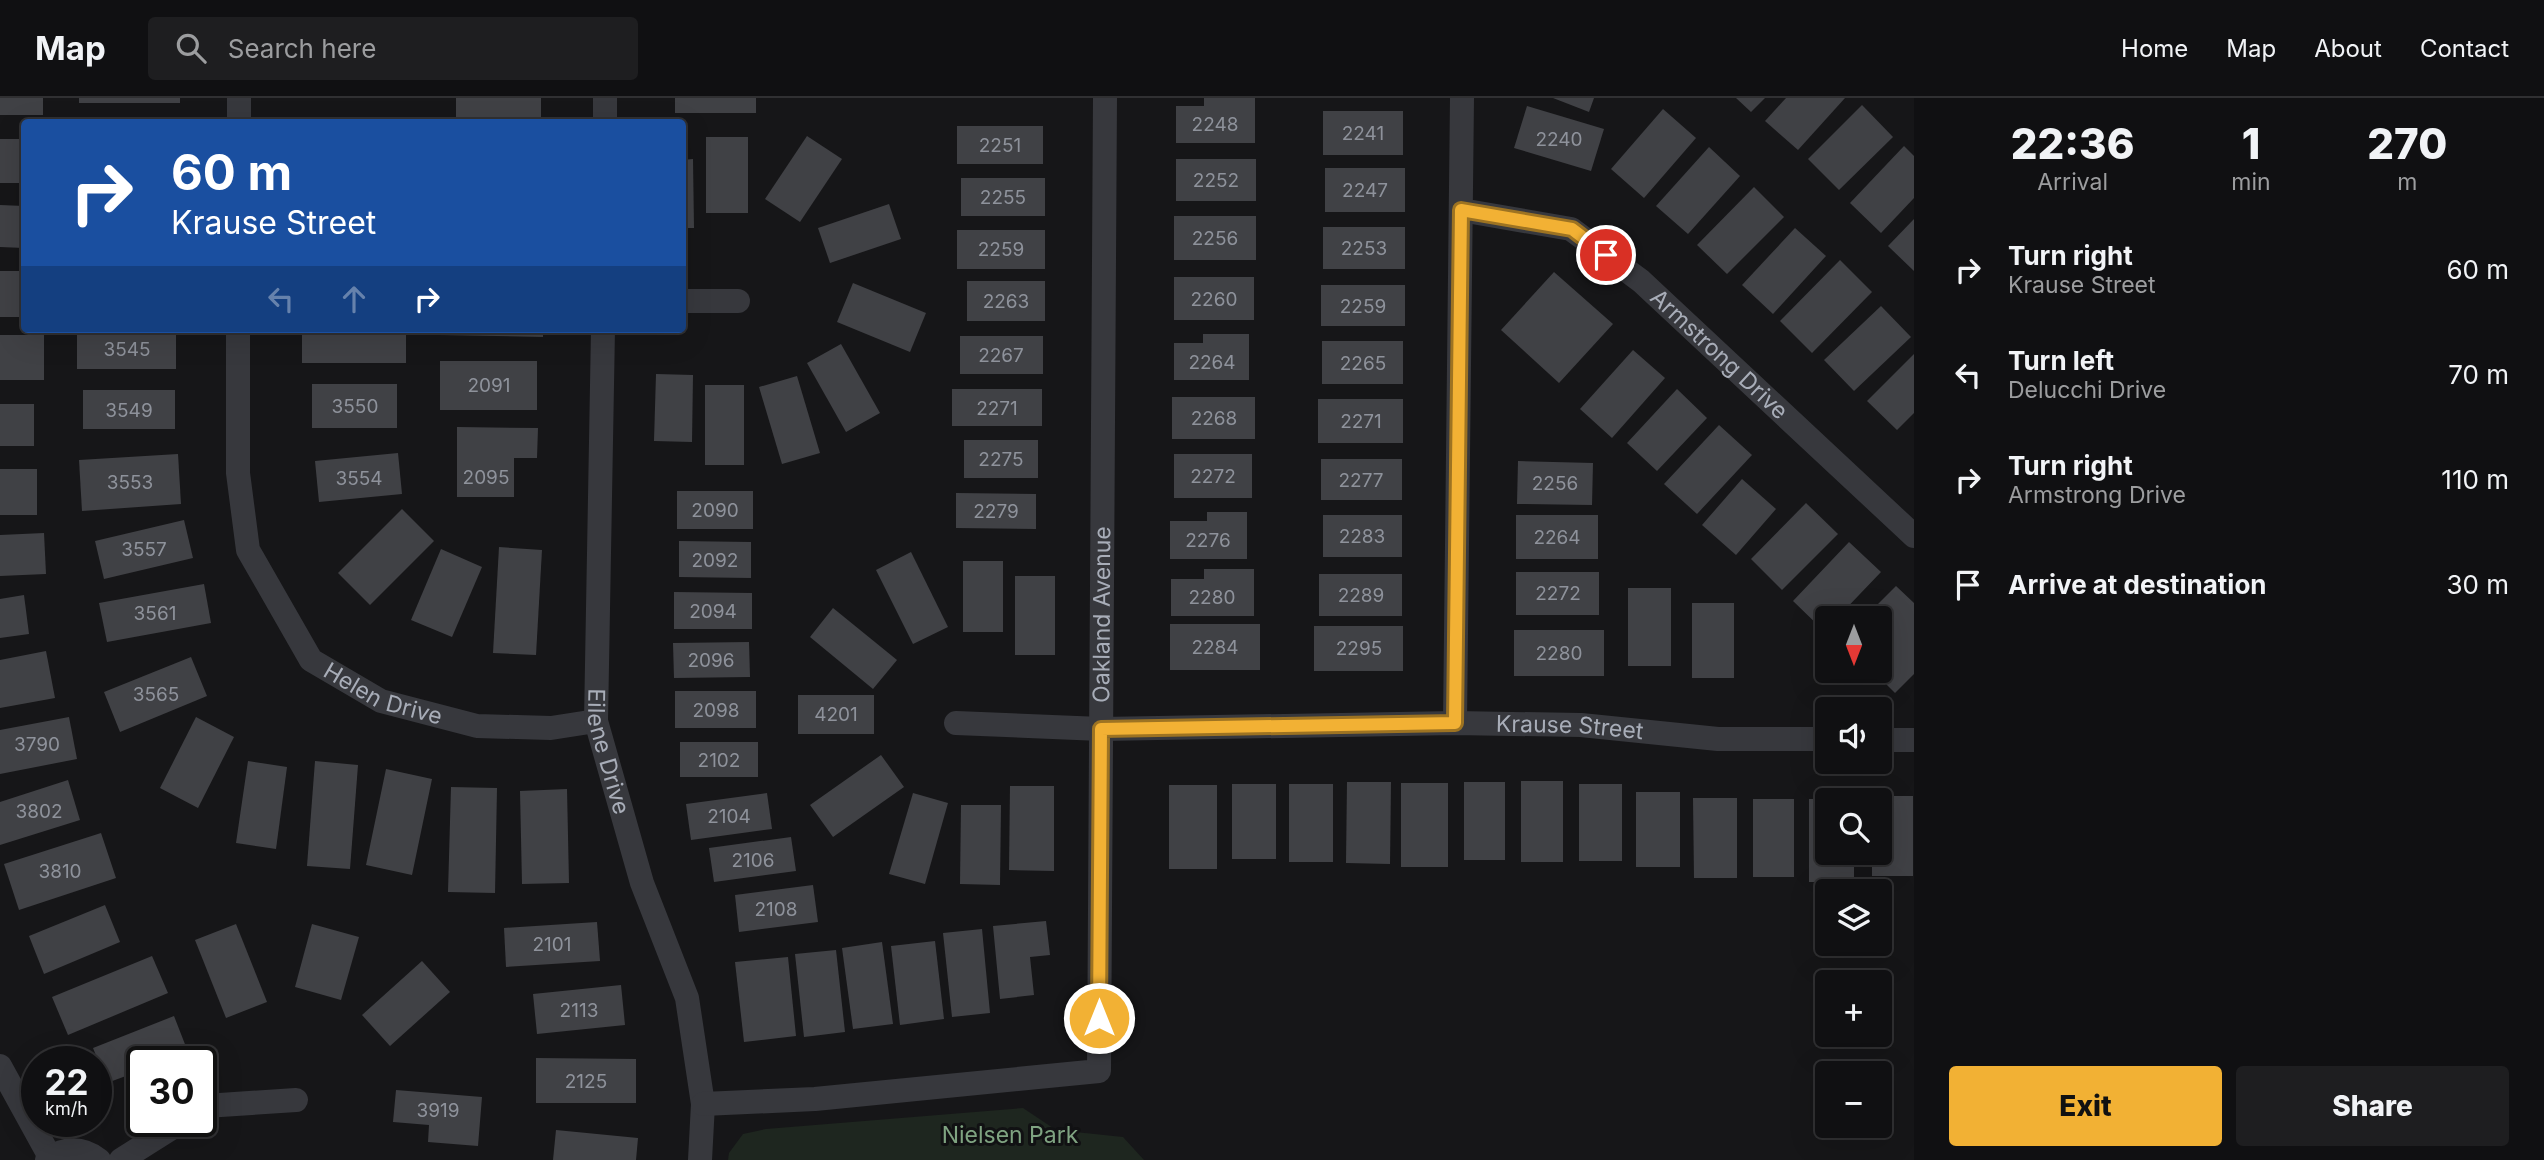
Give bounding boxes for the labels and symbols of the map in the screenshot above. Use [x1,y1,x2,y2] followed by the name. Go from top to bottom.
[1192,113,1238,136] house number: 2248
[1342,122,1384,145] house number: 2241
[1535,128,1583,151] house number: 2240
[979,134,1021,157] house number: 2251
[1193,169,1239,192] house number: 2252
[1342,179,1388,202] house number: 2247
[980,186,1026,209] house number: 2255
[1576,225,1636,285] pin
[1192,227,1238,250] house number: 2256
[1341,237,1387,260] house number: 2253
[978,238,1024,261] house number: 2259
[1645,283,1794,425] street label: Armstrong Drive
[1191,288,1237,311] house number: 2260
[983,290,1029,313] house number: 2263
[1340,295,1386,318] house number: 2259
[103,338,151,361] house number: 3545
[978,344,1024,367] house number: 2267
[1188,351,1236,374] house number: 2264
[1340,352,1386,375] house number: 2265
[467,374,511,397] house number: 2091
[332,395,378,418] house number: 3550
[976,397,1018,420] house number: 2271
[105,399,153,422] house number: 3549
[1191,407,1237,430] house number: 2268
[1340,410,1382,433] house number: 2271
[978,448,1024,471] house number: 2275
[1190,465,1236,488] house number: 2272
[463,466,509,489] house number: 2095
[335,467,383,490] house number: 3554
[1338,469,1384,492] house number: 2277
[107,471,153,494] house number: 3553
[1532,472,1578,495] house number: 2256
[691,499,739,522] house number: 2090
[973,500,1019,523] house number: 2279
[1339,525,1385,548] house number: 2283
[1087,526,1116,703] street label: Oakland Avenue
[1533,526,1581,549] house number: 2264
[1185,529,1231,552] house number: 2276
[121,538,167,561] house number: 3557
[692,549,738,572] house number: 2092
[1535,582,1581,605] house number: 2272
[1338,584,1384,607] house number: 2289
[1189,586,1235,609] house number: 2280
[689,600,737,623] house number: 2094
[134,602,176,625] house number: 3561
[1815,606,1892,682] north arrow
[1191,636,1239,659] house number: 2284
[1336,637,1382,660] house number: 2295
[1536,642,1582,665] house number: 2280
[687,649,735,672] house number: 2096
[319,657,445,730] street label: Helen Drive
[133,683,179,706] house number: 3565
[582,688,636,818] street label: Eilene Drive
[692,699,740,722] house number: 2098
[814,703,858,726] house number: 4201
[1496,710,1645,745] street label: Krause Street
[14,733,60,756] house number: 3790
[698,749,740,772] house number: 2102
[15,800,63,823] house number: 3802
[707,805,751,828] house number: 2104
[731,849,775,872] house number: 2106
[38,860,82,883] house number: 3810
[754,898,798,921] house number: 2108
[532,933,572,956] house number: 2101
[1062,981,1136,1055] position arrow
[560,999,598,1022] house number: 2113
[126,1046,217,1137] speed limit sign: 30
[565,1070,607,1093] house number: 2125
[416,1099,460,1122] house number: 3919
[942,1121,1079,1149] park label: Nielsen Park

